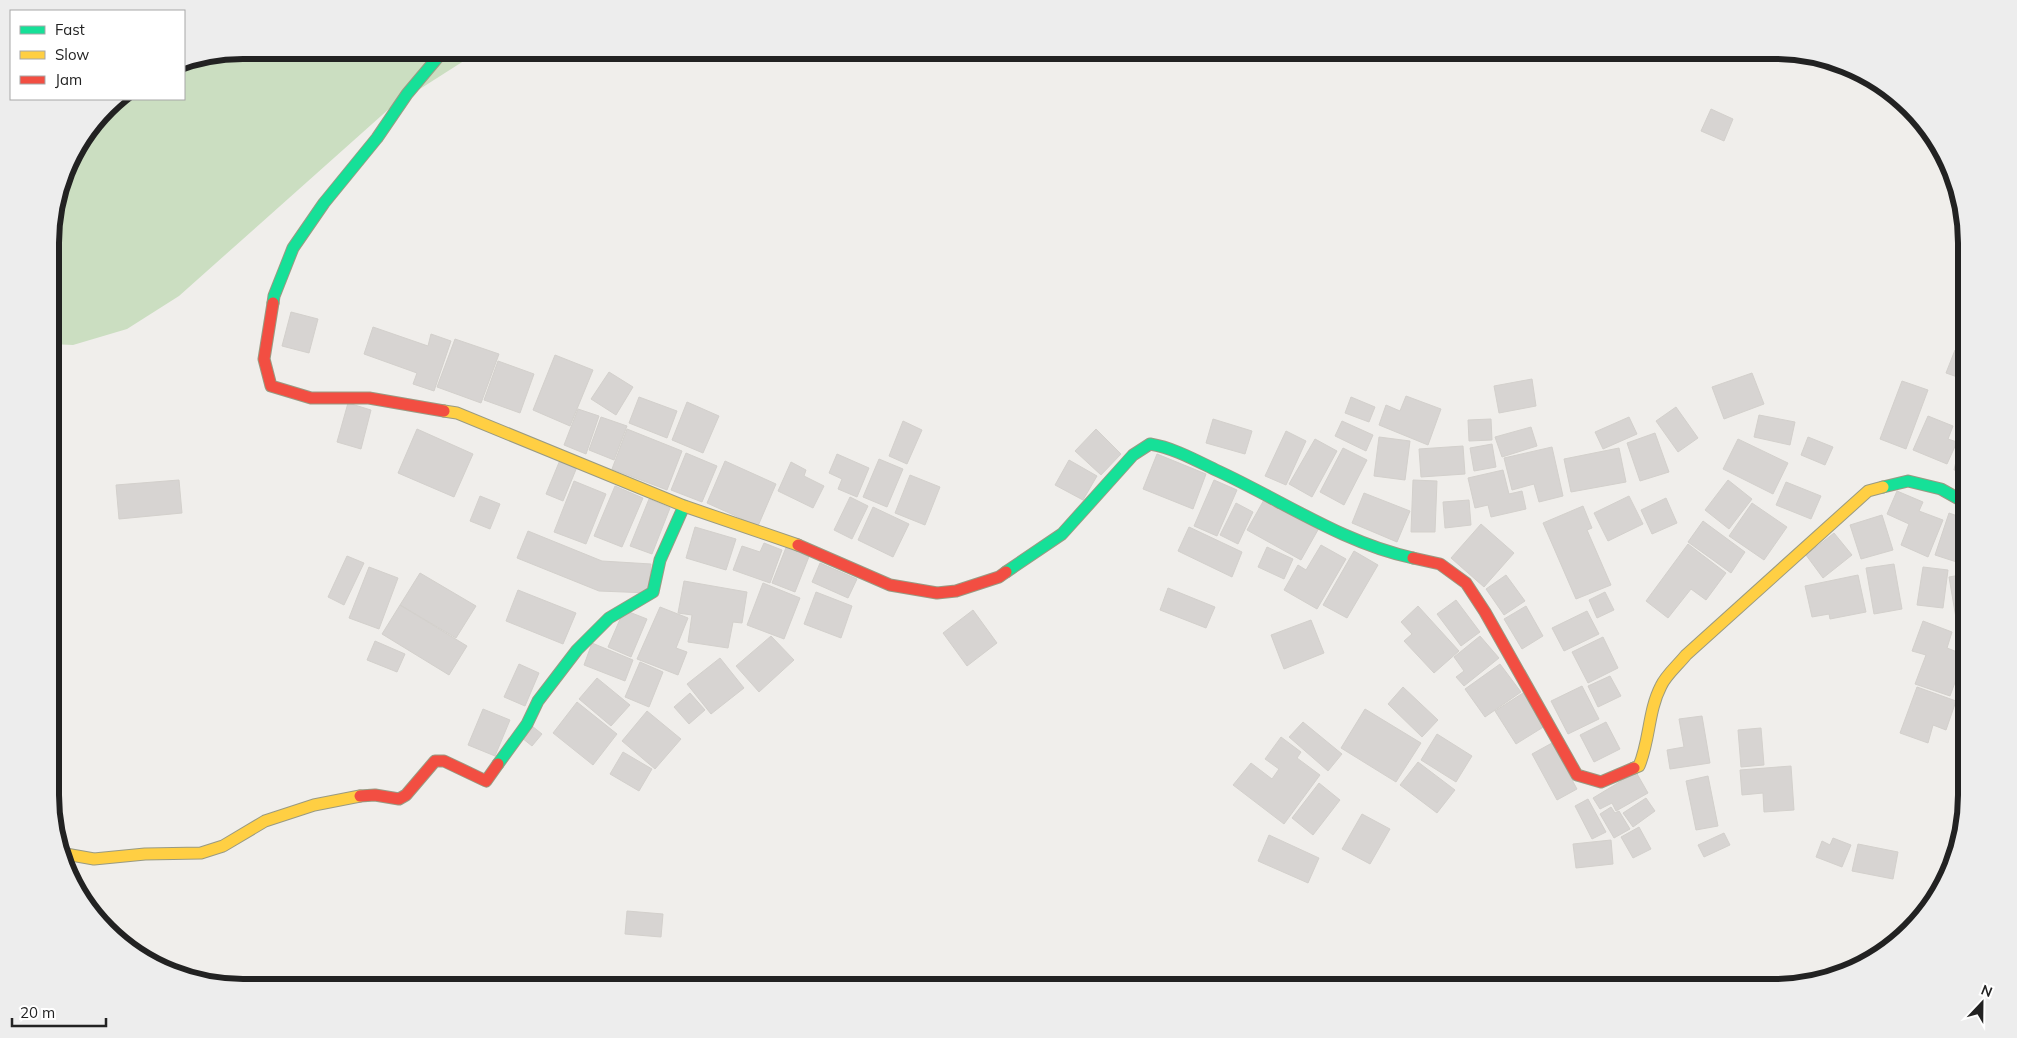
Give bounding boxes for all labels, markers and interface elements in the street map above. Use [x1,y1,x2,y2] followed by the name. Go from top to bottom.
[10,10,185,100] legend
[55,20,85,39] text: Fast
[55,45,89,64] text: Slow
[55,70,82,89] text: Jam
[1957,978,2007,1028] north arrow
[1979,981,1995,1001] text: N
[12,996,106,1028] scale bar
[20,1003,55,1022] text: 20 m

